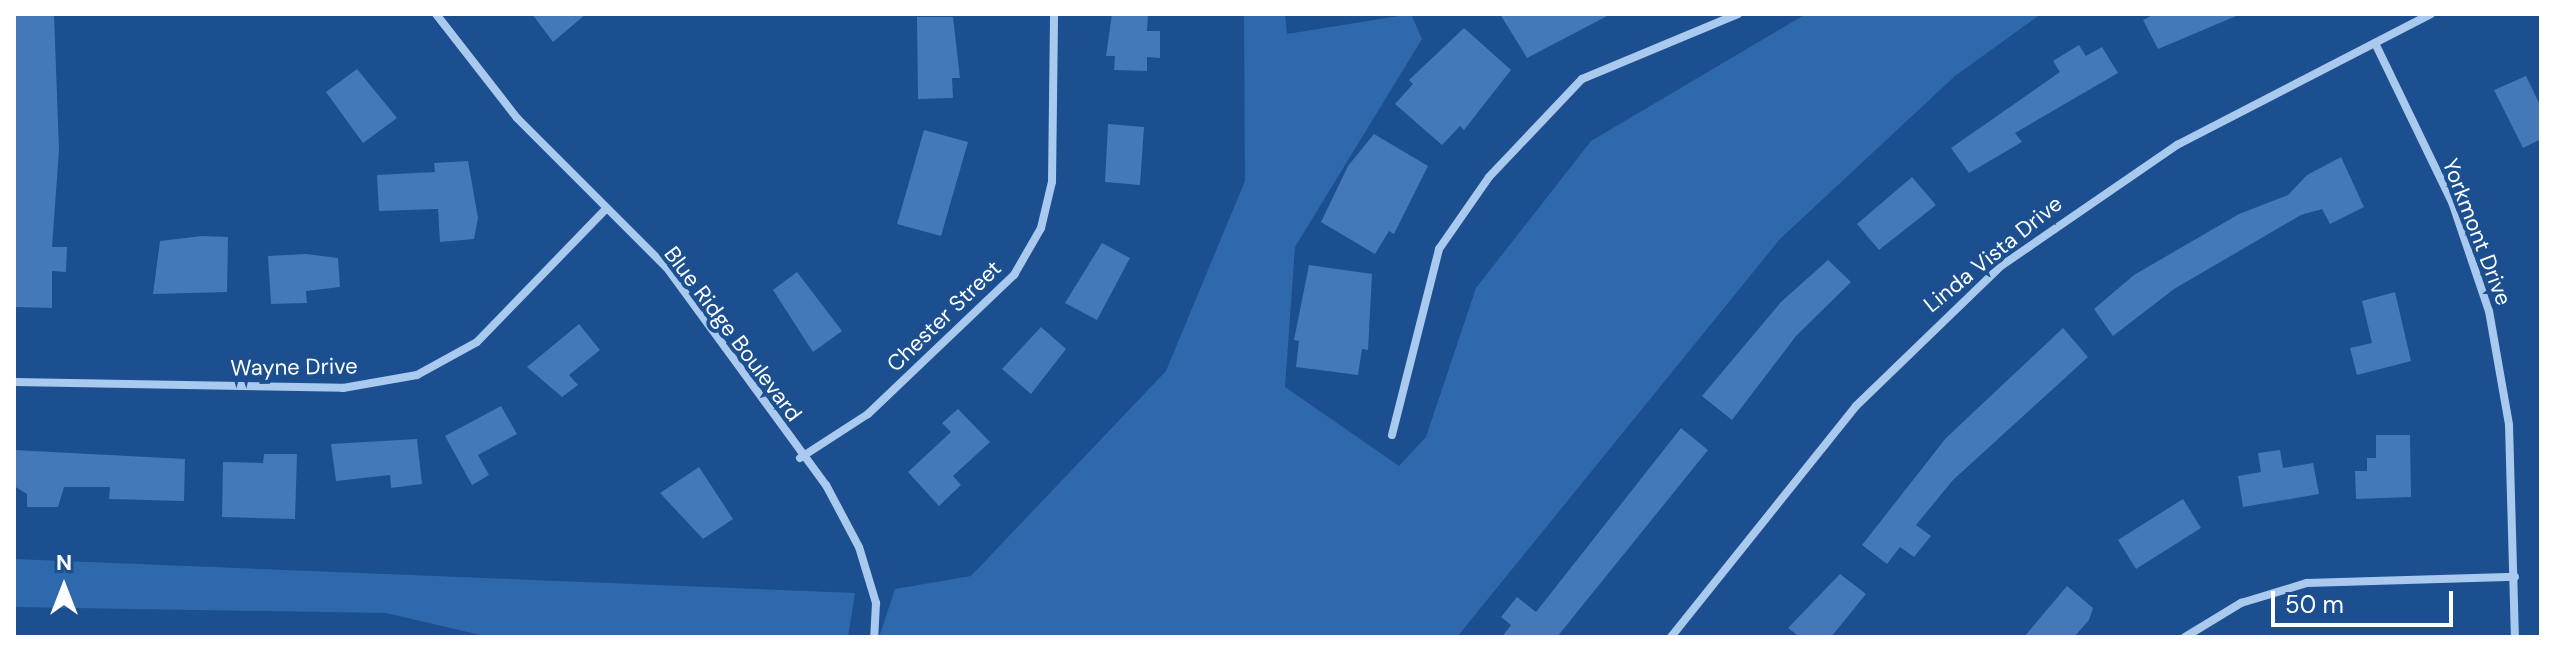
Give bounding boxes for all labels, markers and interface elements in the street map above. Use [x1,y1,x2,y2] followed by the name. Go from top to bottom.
[2437,155,2517,309] street label: Yorkmont Drive
[1919,190,2067,318] street label: Linda Vista Drive
[659,241,807,427] street label: Blue Ridge Boulevard
[881,255,1007,377] street label: Chester Street
[230,353,358,381] street label: Wayne Drive
[24,547,104,627] north arrow
[56,548,72,577] text: N
[2275,575,2457,625] scale bar
[2285,589,2344,620] text: 50 m

